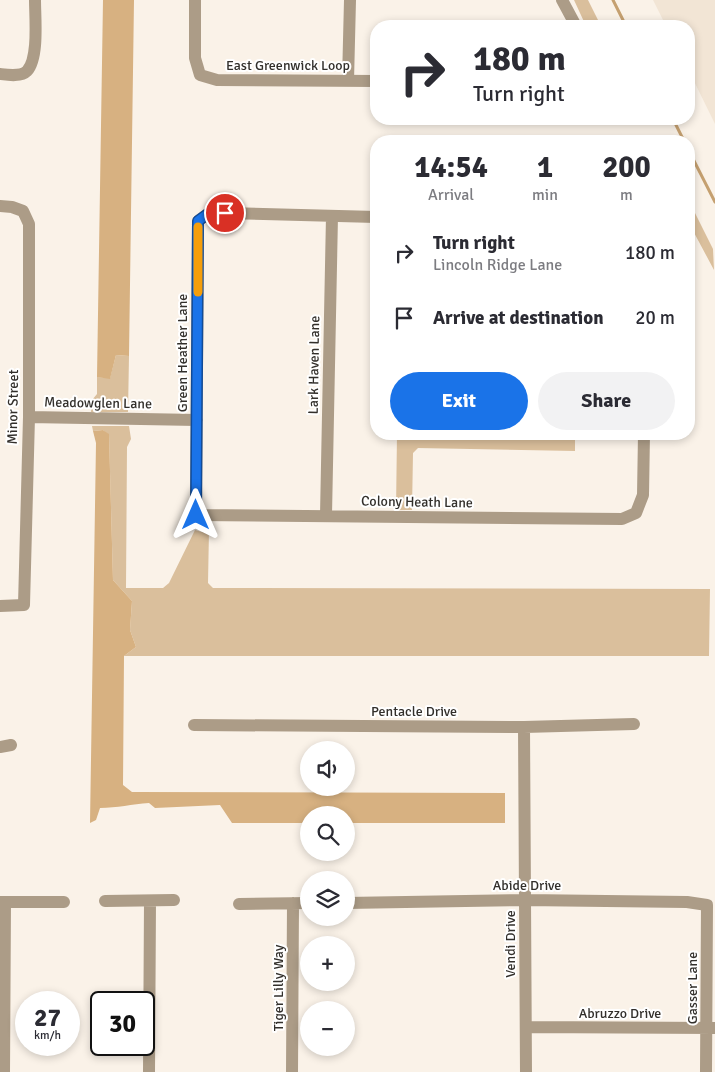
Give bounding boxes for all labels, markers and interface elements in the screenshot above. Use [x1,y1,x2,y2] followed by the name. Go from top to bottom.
[473,37,566,80] text: 180 m
[390,40,455,105] icon: right
[226,57,350,74] street label: East Greenwick Loop
[473,80,565,107] text: Turn right
[414,149,488,186] text: 14:54
[537,149,553,186] text: 1
[602,149,651,186] text: 200
[428,185,474,205] text: Arrival
[532,185,558,205] text: min
[620,185,633,205] text: m
[204,192,246,234] pin
[211,199,239,227] icon: arrive
[433,231,515,255] text: Turn right
[390,239,418,267] icon: right
[625,241,675,265] text: 180 m
[433,255,562,275] text: Lincoln Ridge Lane
[174,294,191,412] street label: Green Heather Lane
[390,304,418,332] icon: arrive
[433,306,604,330] text: Arrive at destination
[635,306,675,330] text: 20 m
[305,316,323,414] street label: Lark Haven Lane
[4,369,22,445] street label: Minor Street
[390,372,528,430] button: Exit
[538,372,675,430] button: Share
[44,394,152,412] street label: Meadowglen Lane
[169,488,221,540] position arrow
[361,493,473,511] street label: Colony Heath Lane
[371,703,457,720] street label: Pentacle Drive
[300,741,355,1056] map controls
[300,741,355,796] button: sound
[300,806,355,861] button: search
[300,871,355,926] button: layers
[493,877,561,894] street label: Abide Drive
[502,910,519,978] street label: Vendi Drive
[300,936,355,991] button: +
[270,944,287,1031] street label: Tiger Lilly Way
[684,952,701,1024] street label: Gasser Lane
[90,991,155,1056] speed limit sign: 30
[300,1001,355,1056] button: −
[34,1002,61,1033] text: 27
[579,1005,661,1022] street label: Abruzzo Drive
[34,1028,61,1043] text: km/h

